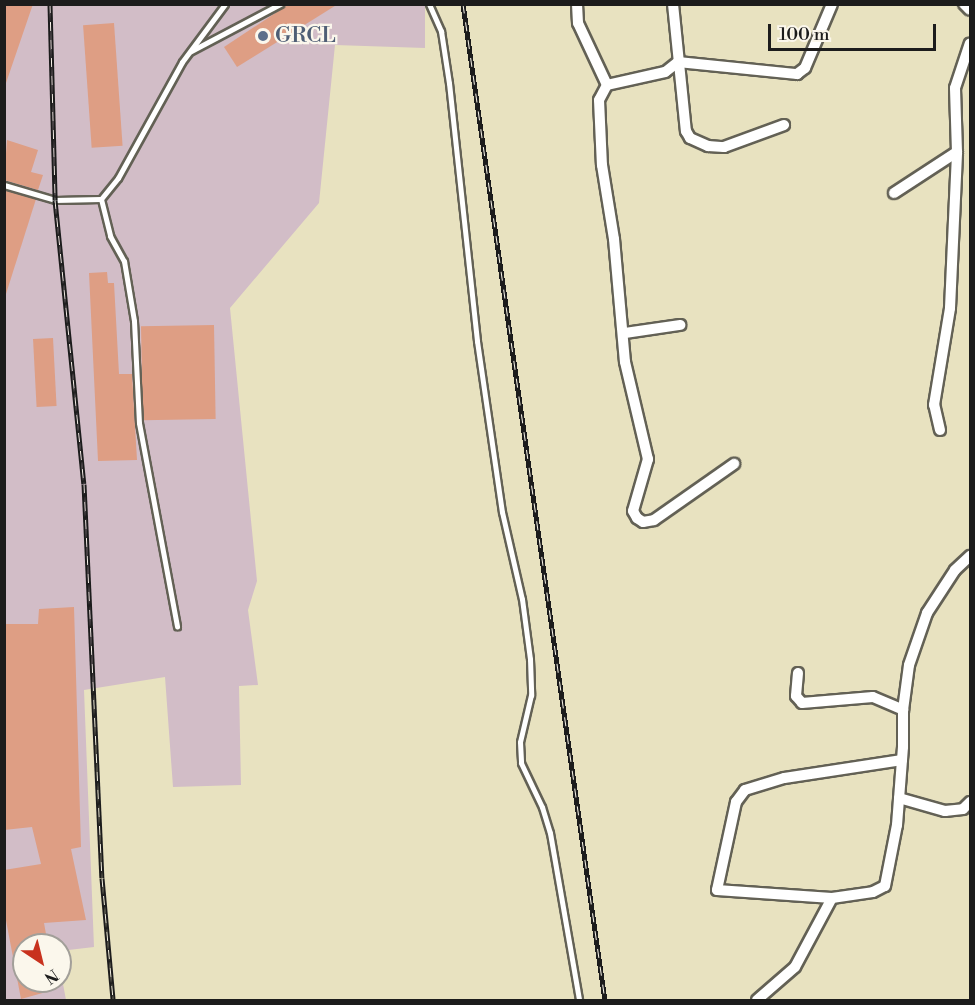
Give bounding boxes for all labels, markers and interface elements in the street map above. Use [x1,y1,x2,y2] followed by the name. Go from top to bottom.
[771,12,939,50] scale bar
[275,23,336,49] place label: GRCL
[779,23,830,46] text: 100 m
[256,29,270,43] marker: GRCL
[12,933,72,993] north arrow
[40,964,62,988] text: N

